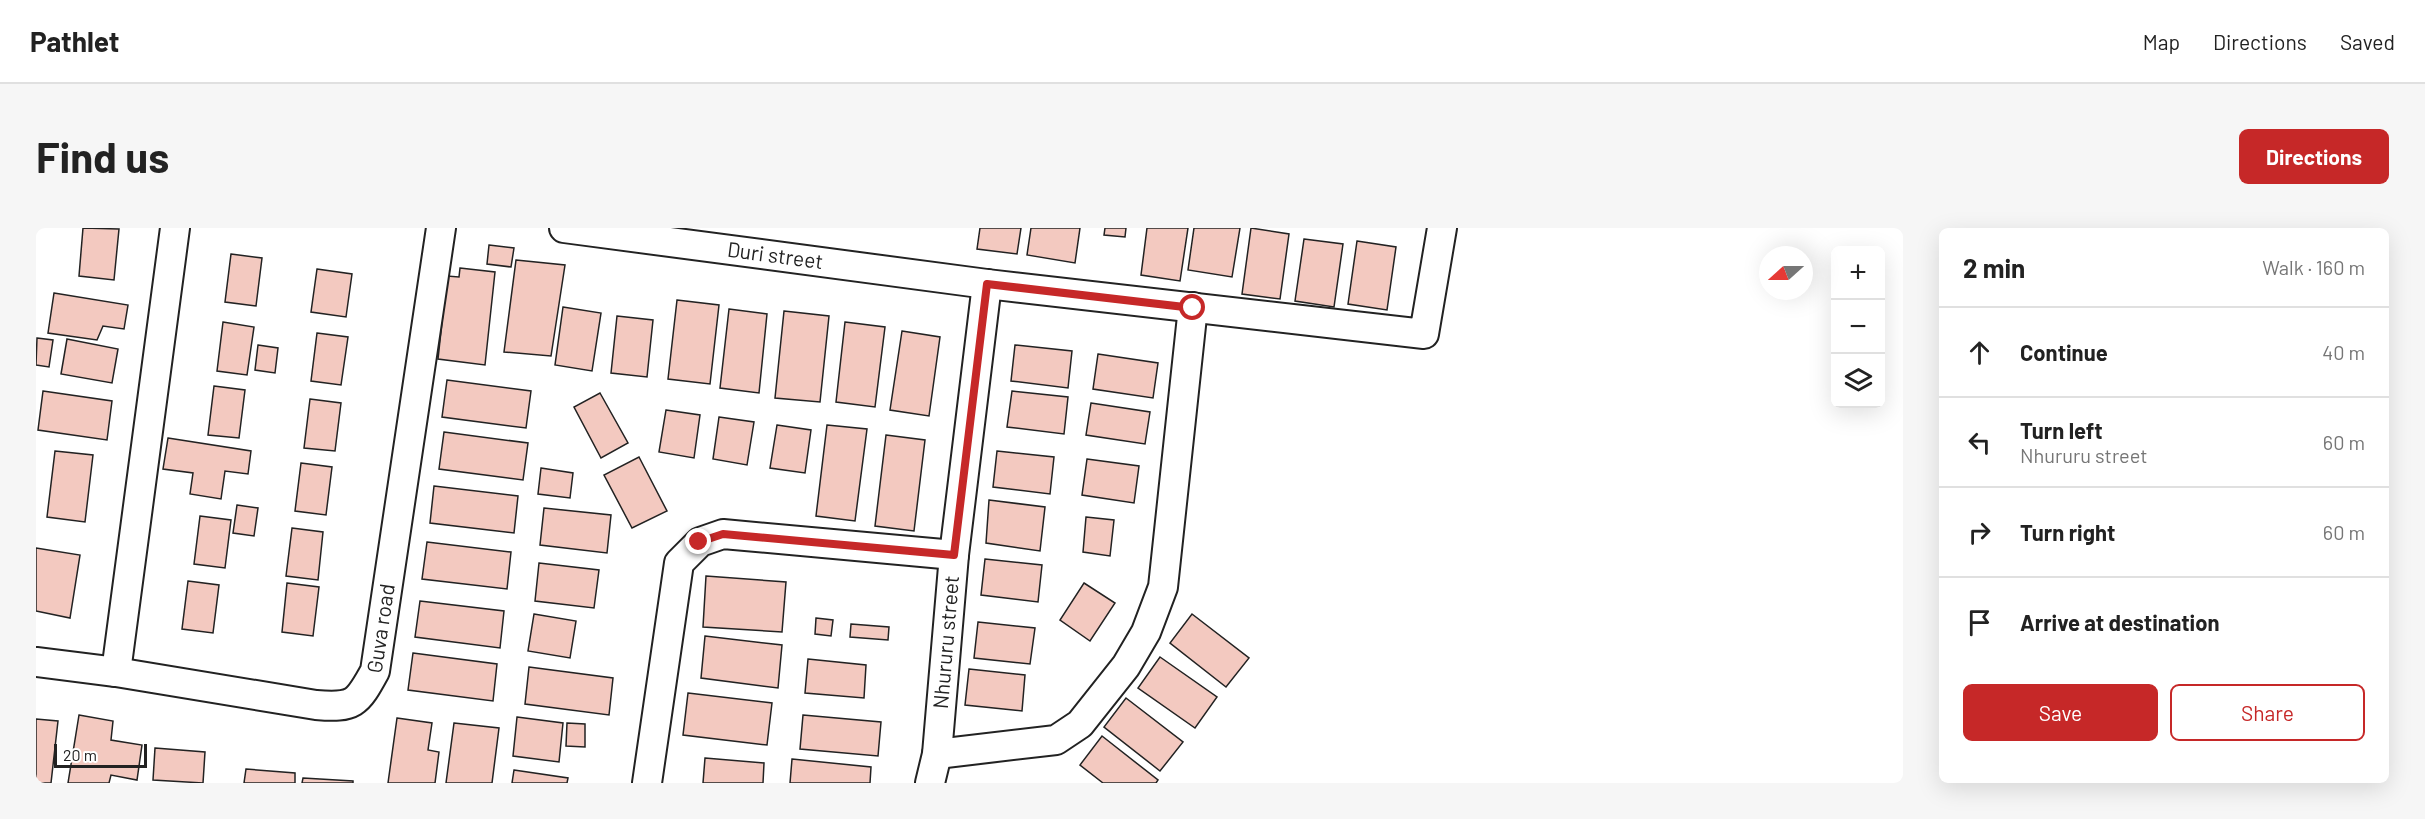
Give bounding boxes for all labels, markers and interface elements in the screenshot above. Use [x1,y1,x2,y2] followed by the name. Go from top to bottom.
[30,24,119,58] text: Pathlet
[2143,29,2180,54] text: Map
[2213,29,2307,54] text: Directions
[2340,29,2395,54] text: Saved
[2239,129,2389,184] button: Directions
[36,131,169,181] text: Find us
[726,236,825,273] street label: Duri street
[1759,246,1813,300] north arrow
[1831,246,1885,408] map controls
[1831,246,1885,300] button: +
[1963,252,2025,283] text: 2 min
[2262,255,2365,279] text: Walk · 160 m
[1179,294,1205,320] route start
[1831,300,1885,354] button: −
[1963,336,1996,369] icon: ahead
[2020,339,2108,365] text: Continue
[2322,340,2365,364] text: 40 m
[1831,354,1885,408] button: layers
[2020,417,2103,443] text: Turn left
[1963,426,1996,459] icon: left
[2323,430,2365,454] text: 60 m
[2020,443,2148,467] text: Nhururu street
[1963,516,1996,549] icon: right
[2020,519,2115,545] text: Turn right
[2323,520,2365,544] text: 60 m
[685,528,711,554] route end
[927,574,963,710] street label: Nhururu street
[361,582,399,675] street label: Guva road
[1963,606,1996,639] icon: arrive
[2020,609,2219,635] text: Arrive at destination
[1963,684,2158,741] button: Save
[2170,684,2365,741] button: Share
[54,741,147,768] scale bar
[63,745,97,764] text: 20 m

